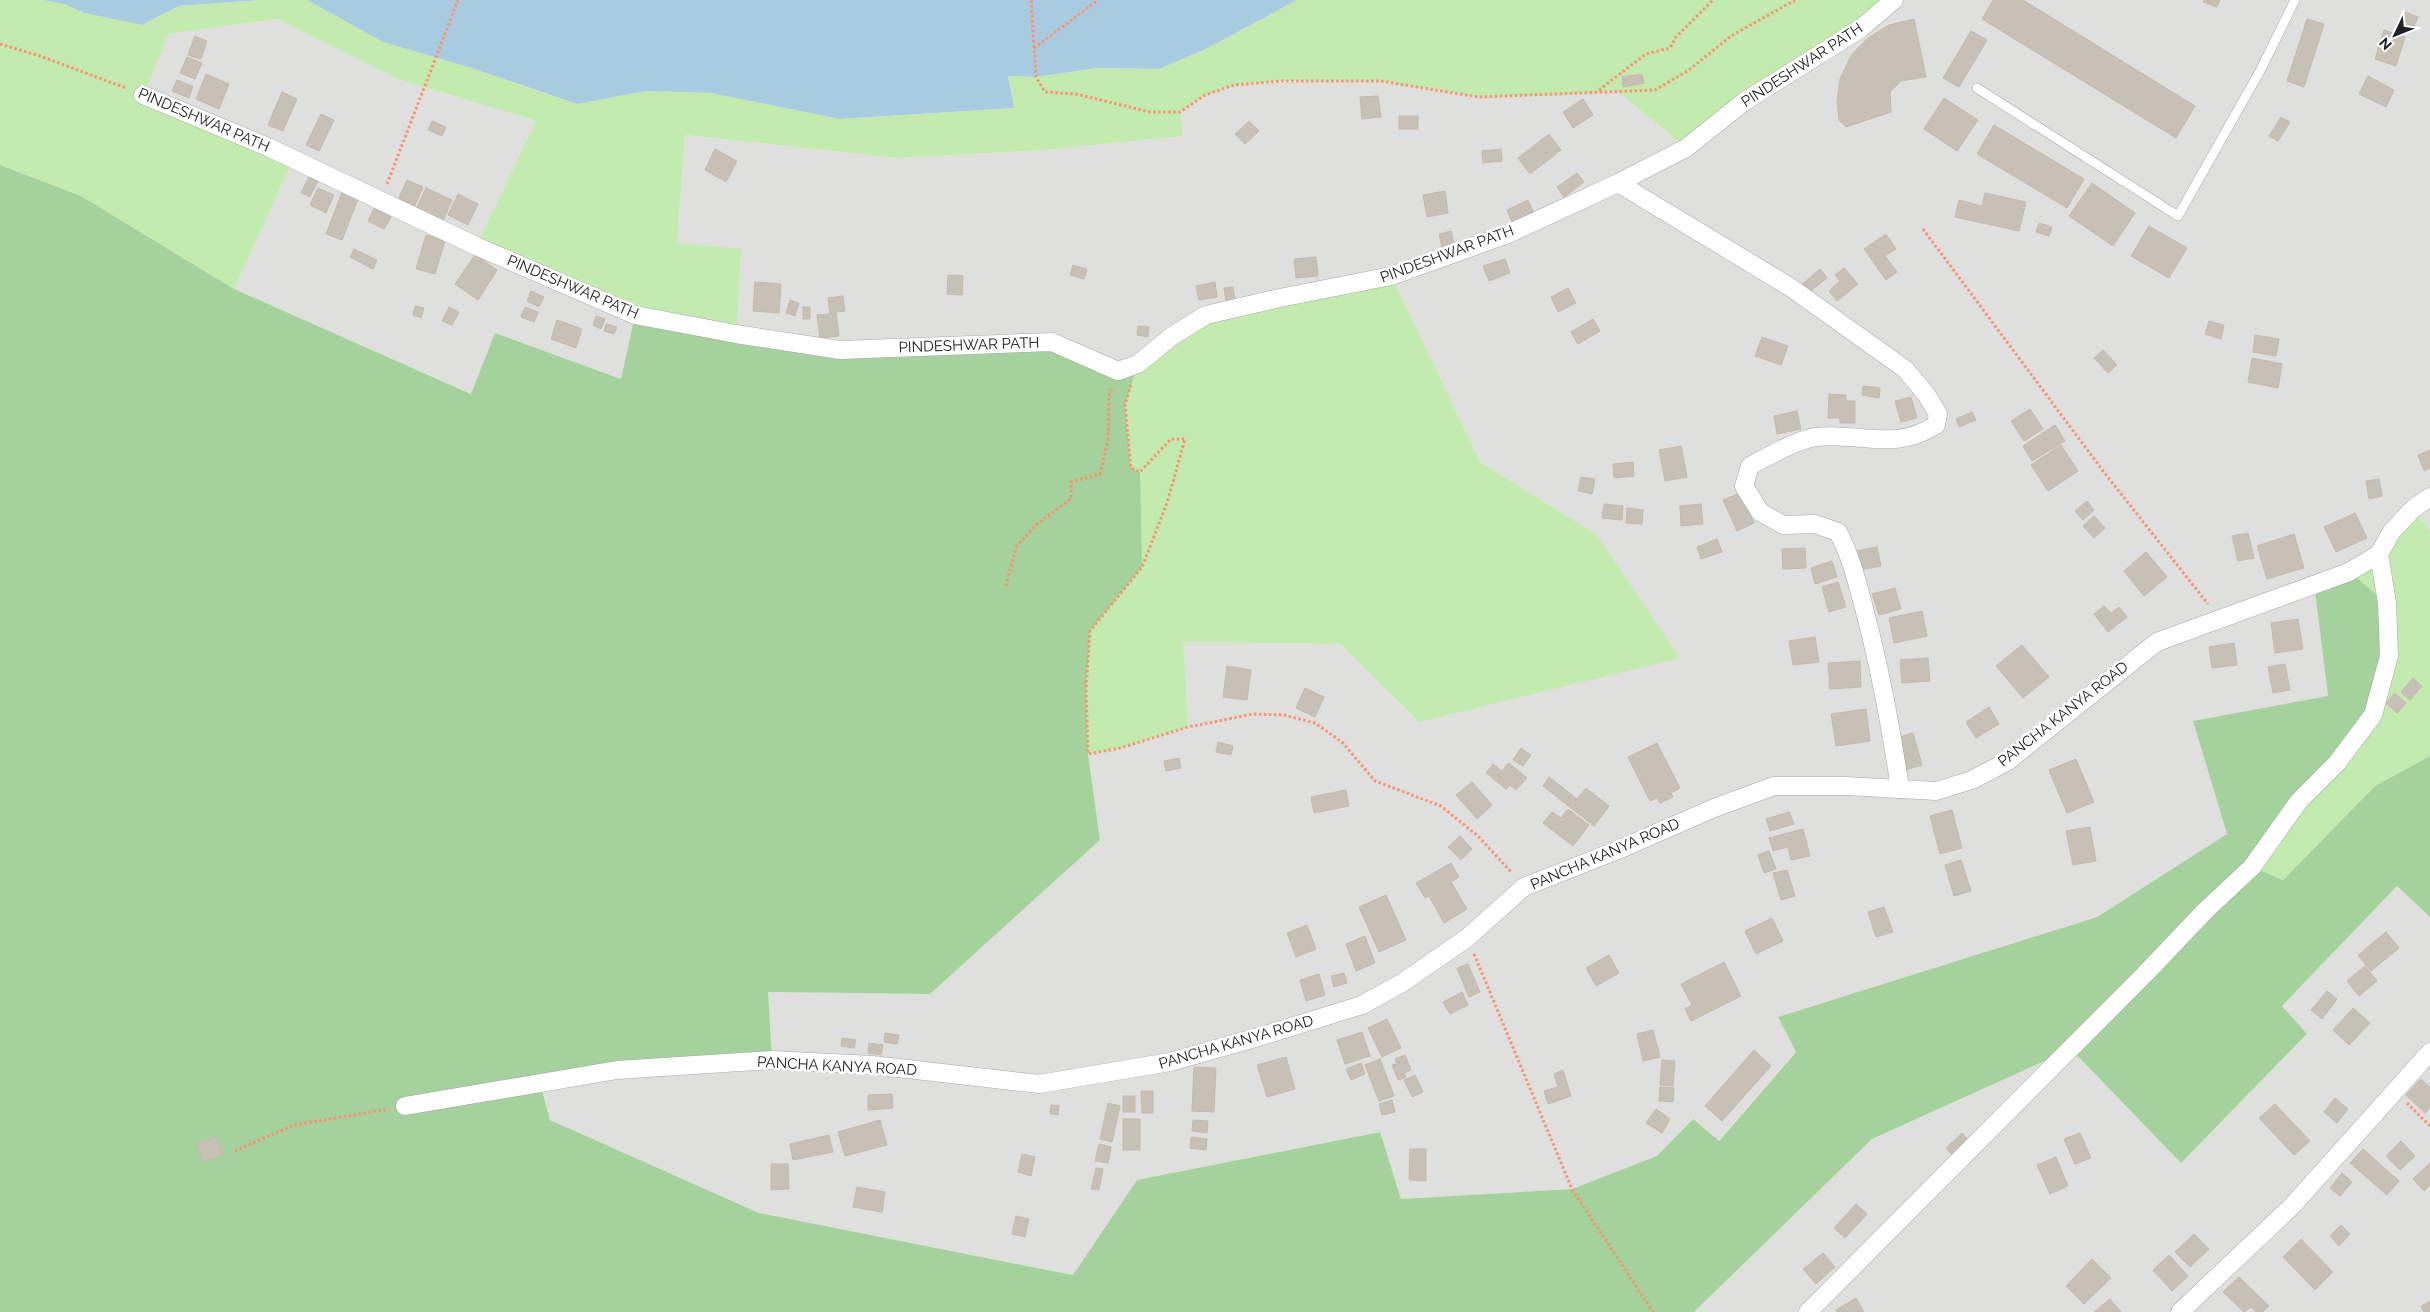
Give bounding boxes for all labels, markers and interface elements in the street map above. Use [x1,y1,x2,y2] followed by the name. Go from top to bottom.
[2370,10,2420,60] north arrow
[1738,19,1866,111] street label: PINDESHWAR PATH
[2376,35,2395,53] text: N
[136,84,272,156] street label: PINDESHWAR PATH
[1378,221,1516,287] street label: PINDESHWAR PATH
[505,251,641,323] street label: PINDESHWAR PATH
[898,334,1040,356] street label: PINDESHWAR PATH
[1994,657,2132,770] street label: PANCHA KANYA ROAD
[1528,814,1682,894] street label: PANCHA KANYA ROAD
[1157,1011,1316,1073] street label: PANCHA KANYA ROAD
[757,1053,918,1079] street label: PANCHA KANYA ROAD

